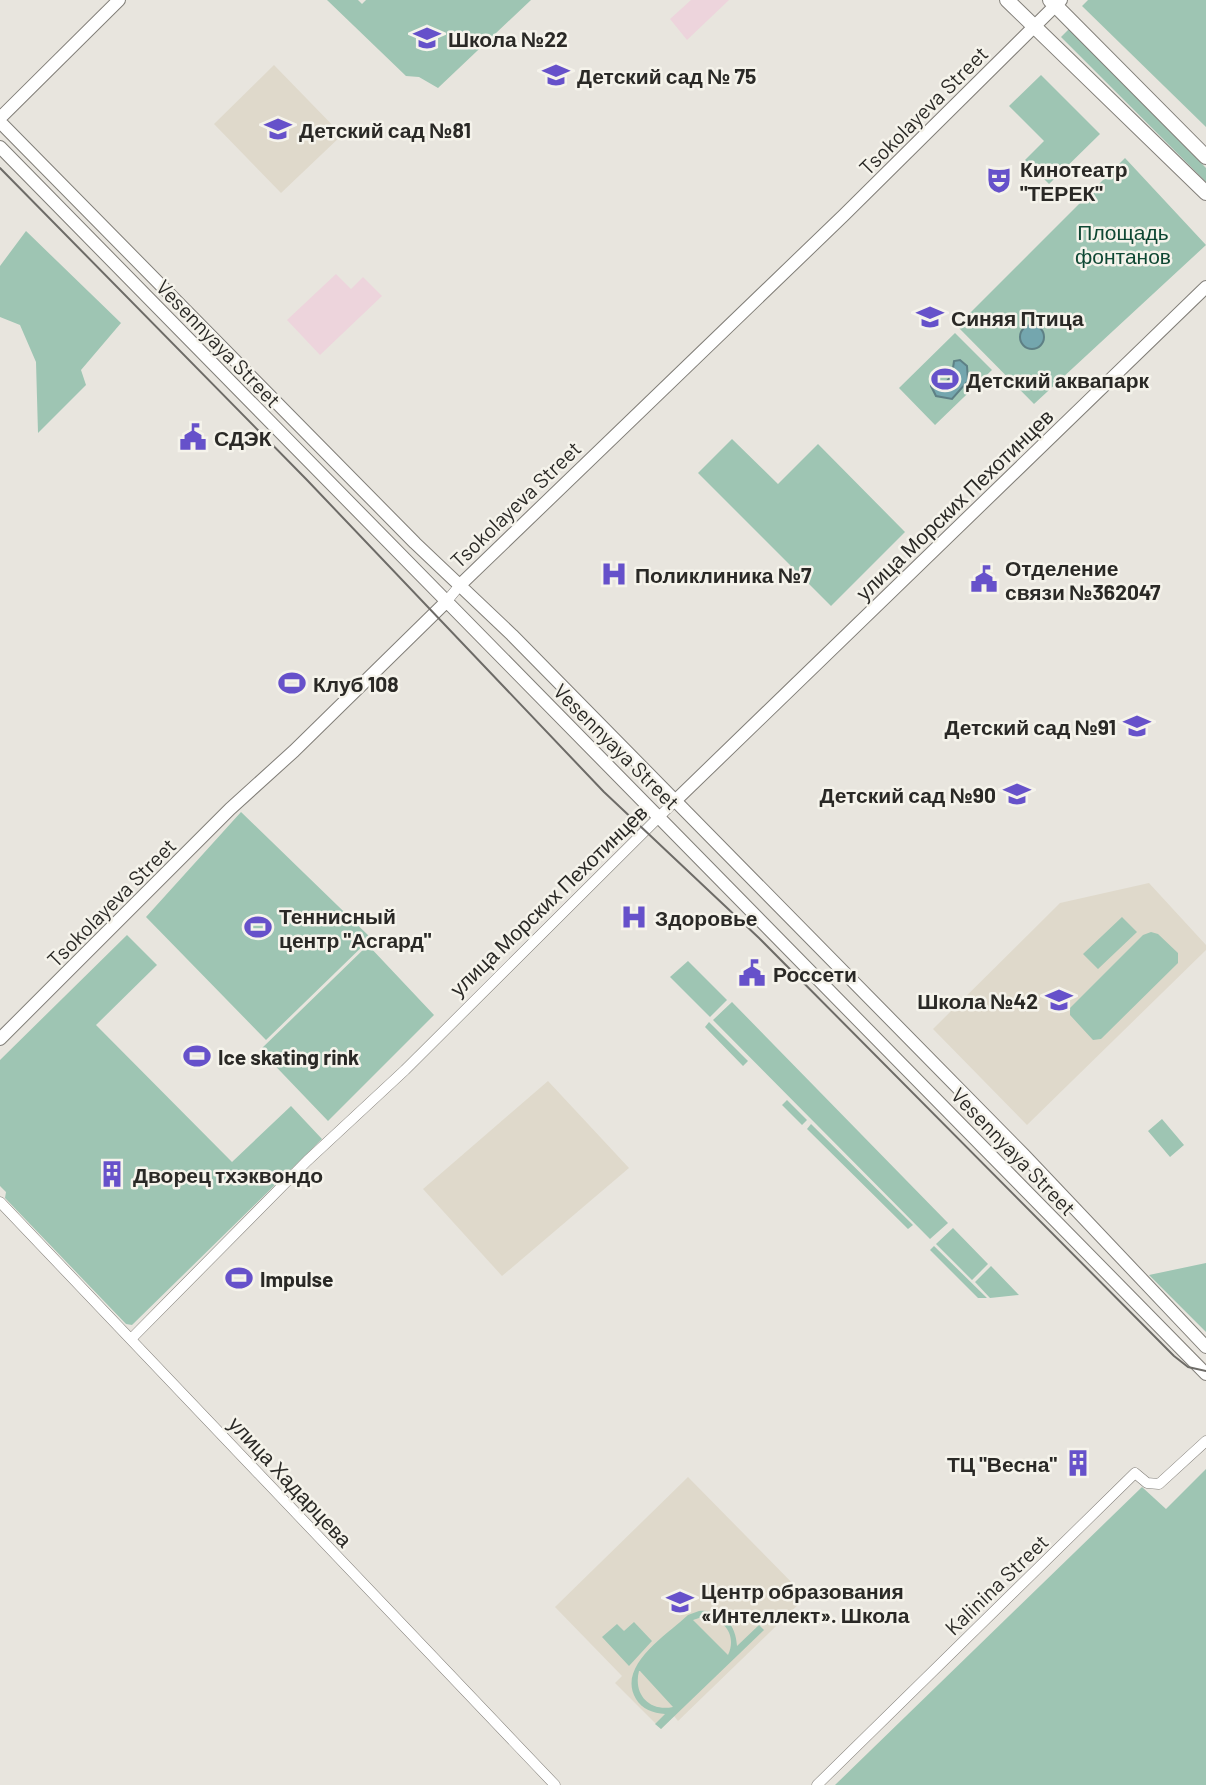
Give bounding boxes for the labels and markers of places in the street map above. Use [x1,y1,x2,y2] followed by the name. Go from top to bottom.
[412,23,442,53] school or university icon: Школа №22
[448,26,568,51] place label: Школа №22
[541,60,571,90] school or university icon: Детский сад № 75
[577,63,756,88] place label: Детский сад № 75
[263,114,293,144] school or university icon: Детский сад №81
[299,117,471,142] place label: Детский сад №81
[1020,156,1127,205] place label: Кинотеатр "ТЕРЕК"
[984,165,1014,195] theatre icon: Кинотеатр "ТЕРЕК"
[915,302,945,332] school or university icon: Синяя Птица
[951,305,1084,330] place label: Синяя Птица
[930,364,960,394] sports icon: Детский аквапарк
[966,367,1150,392] place label: Детский аквапарк
[178,422,208,452] public building icon: СДЭК
[214,425,272,450] place label: СДЭК
[1005,555,1161,604] place label: Отделение связи №362047
[599,559,629,589] hospital icon: Поликлиника №7
[635,562,812,587] place label: Поликлиника №7
[969,564,999,594] public building icon: Отделение связи №362047
[277,668,307,698] sports icon: Клуб 108
[313,671,399,696] place label: Клуб 108
[1122,711,1152,741] school or university icon: Детский сад №91
[944,714,1116,739] place label: Детский сад №91
[1002,779,1032,809] school or university icon: Детский сад №90
[819,782,996,807] place label: Детский сад №90
[619,902,649,932] hospital icon: Здоровье
[279,903,432,952] place label: Теннисный центр "Асгард"
[655,905,757,930] place label: Здоровье
[243,912,273,942] sports icon: Теннисный центр "Асгард"
[737,958,767,988] public building icon: Россети
[773,961,857,986] place label: Россети
[1044,985,1074,1015] school or university icon: Школа №42
[917,988,1038,1013] place label: Школа №42
[182,1041,212,1071] sports icon: Ice skating rink
[218,1044,359,1069] place label: Ice skating rink
[97,1159,127,1189] building icon: Дворец тхэквондо
[133,1162,323,1187] place label: Дворец тхэквондо
[224,1263,254,1293] sports icon: Impulse
[260,1266,334,1291] place label: Impulse
[1063,1448,1093,1478] building icon: ТЦ "Весна"
[947,1451,1057,1476] place label: ТЦ "Весна"
[701,1578,910,1627] place label: Центр образования «Интеллект». Школа
[665,1587,695,1617] school or university icon: Центр образования «Интеллект». Школа

